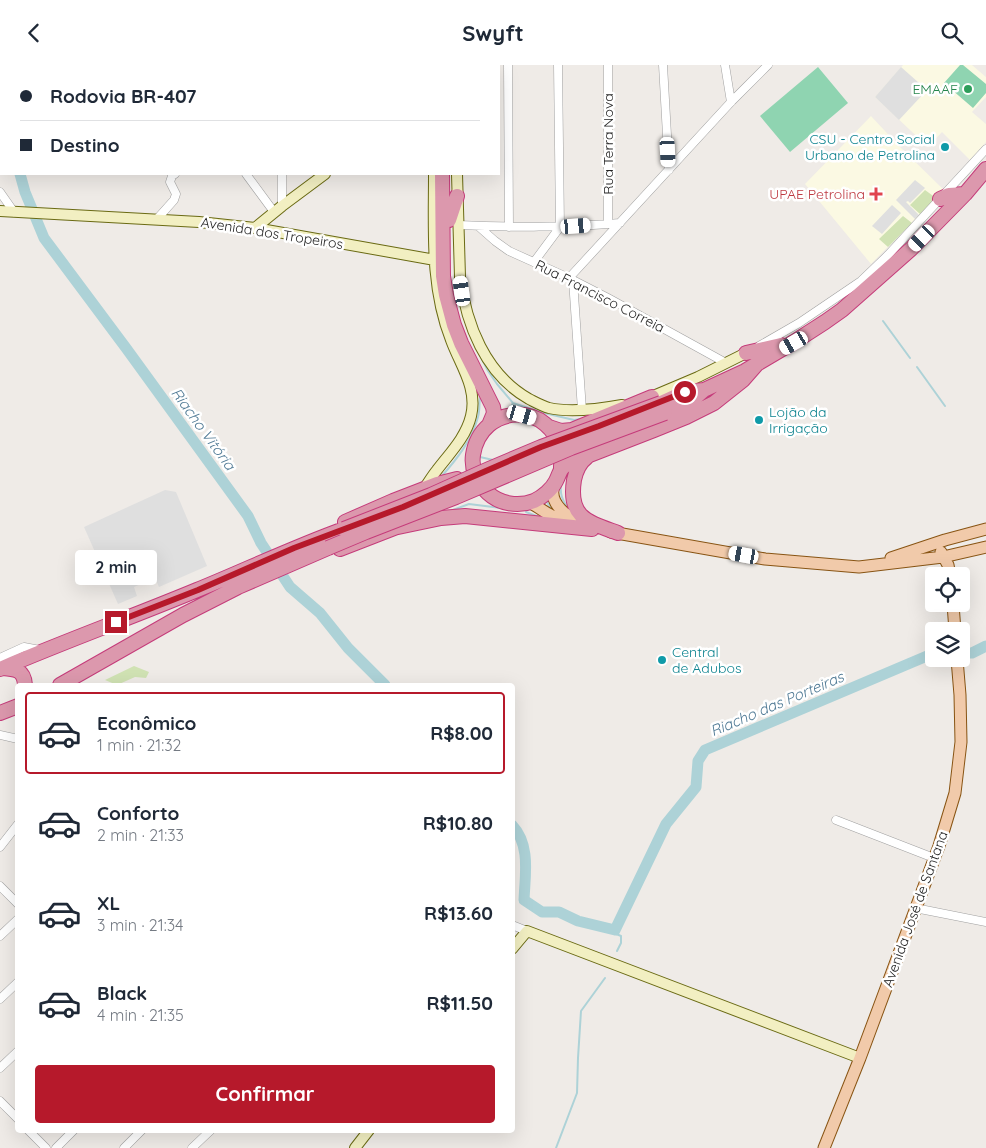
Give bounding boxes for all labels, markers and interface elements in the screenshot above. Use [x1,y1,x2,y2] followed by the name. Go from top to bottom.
[20,19,48,47] icon: back
[462,19,524,47] text: Swyft
[938,19,966,47] icon: search
[912,80,958,98] place label: EMAAF
[962,83,974,95] marker: EMAAF
[50,84,196,108] text: Rodovia BR-407
[599,93,617,195] street label: Rua Terra Nova
[805,130,935,164] place label: CSU - Centro Social Urbano de Petrolina
[50,133,120,157] text: Destino
[659,137,676,167] car
[939,141,951,153] marker: CSU - Centro Social Urbano de Petrolina
[769,185,865,203] place label: UPAE Petrolina
[869,187,883,201] marker: UPAE Petrolina
[200,213,344,253] street label: Avenida dos Tropeiros
[560,217,591,235] car
[906,222,937,254] car
[532,256,668,336] street label: Rua Francisco Correia
[452,275,471,307] car
[777,329,810,357] car
[674,381,696,403] route start
[167,384,240,474] water label: Riacho Vitória
[769,403,828,437] place label: Lojão da Irrigação
[505,404,538,426] car
[753,414,765,426] marker: Lojão da Irrigação
[727,545,760,565] car
[75,549,157,585] callout: 2 min
[95,557,137,577] text: 2 min
[925,567,970,667] map controls
[925,567,970,612] button: locate
[105,611,127,633] route end
[925,622,970,667] button: layers
[672,643,741,677] place label: Central de Adubos
[656,654,668,666] marker: Central de Adubos
[707,666,847,740] water label: Riacho das Porteiras
[37,711,82,756] icon: car
[97,711,196,735] text: Econômico
[430,721,493,745] text: R$8.00
[97,735,181,755] text: 1 min · 21:32
[37,801,82,846] icon: car
[97,801,179,825] text: Conforto
[423,811,493,835] text: R$10.80
[97,825,184,845] text: 2 min · 21:33
[878,828,952,990] street label: Avenida José de Santana
[37,891,82,936] icon: car
[97,891,120,915] text: XL
[424,901,493,925] text: R$13.60
[97,915,183,935] text: 3 min · 21:34
[37,981,82,1026] icon: car
[97,981,147,1005] text: Black
[426,991,493,1015] text: R$11.50
[97,1005,184,1025] text: 4 min · 21:35
[35,1065,495,1123] button: Confirmar

